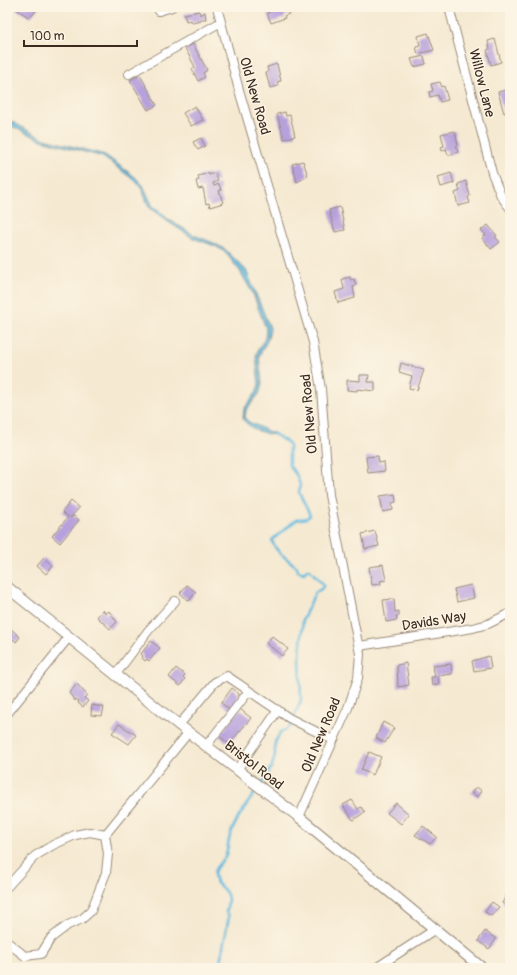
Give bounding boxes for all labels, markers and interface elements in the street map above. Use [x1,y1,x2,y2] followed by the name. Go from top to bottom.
[24,22,137,48] scale bar
[30,29,65,44] text: 100 m
[465,47,499,119] street label: Willow Lane
[236,55,274,137] street label: Old New Road
[297,373,321,455] street label: Old New Road
[401,608,467,634] street label: Davids Way
[298,695,345,775] street label: Old New Road
[221,737,287,793] street label: Bristol Road

